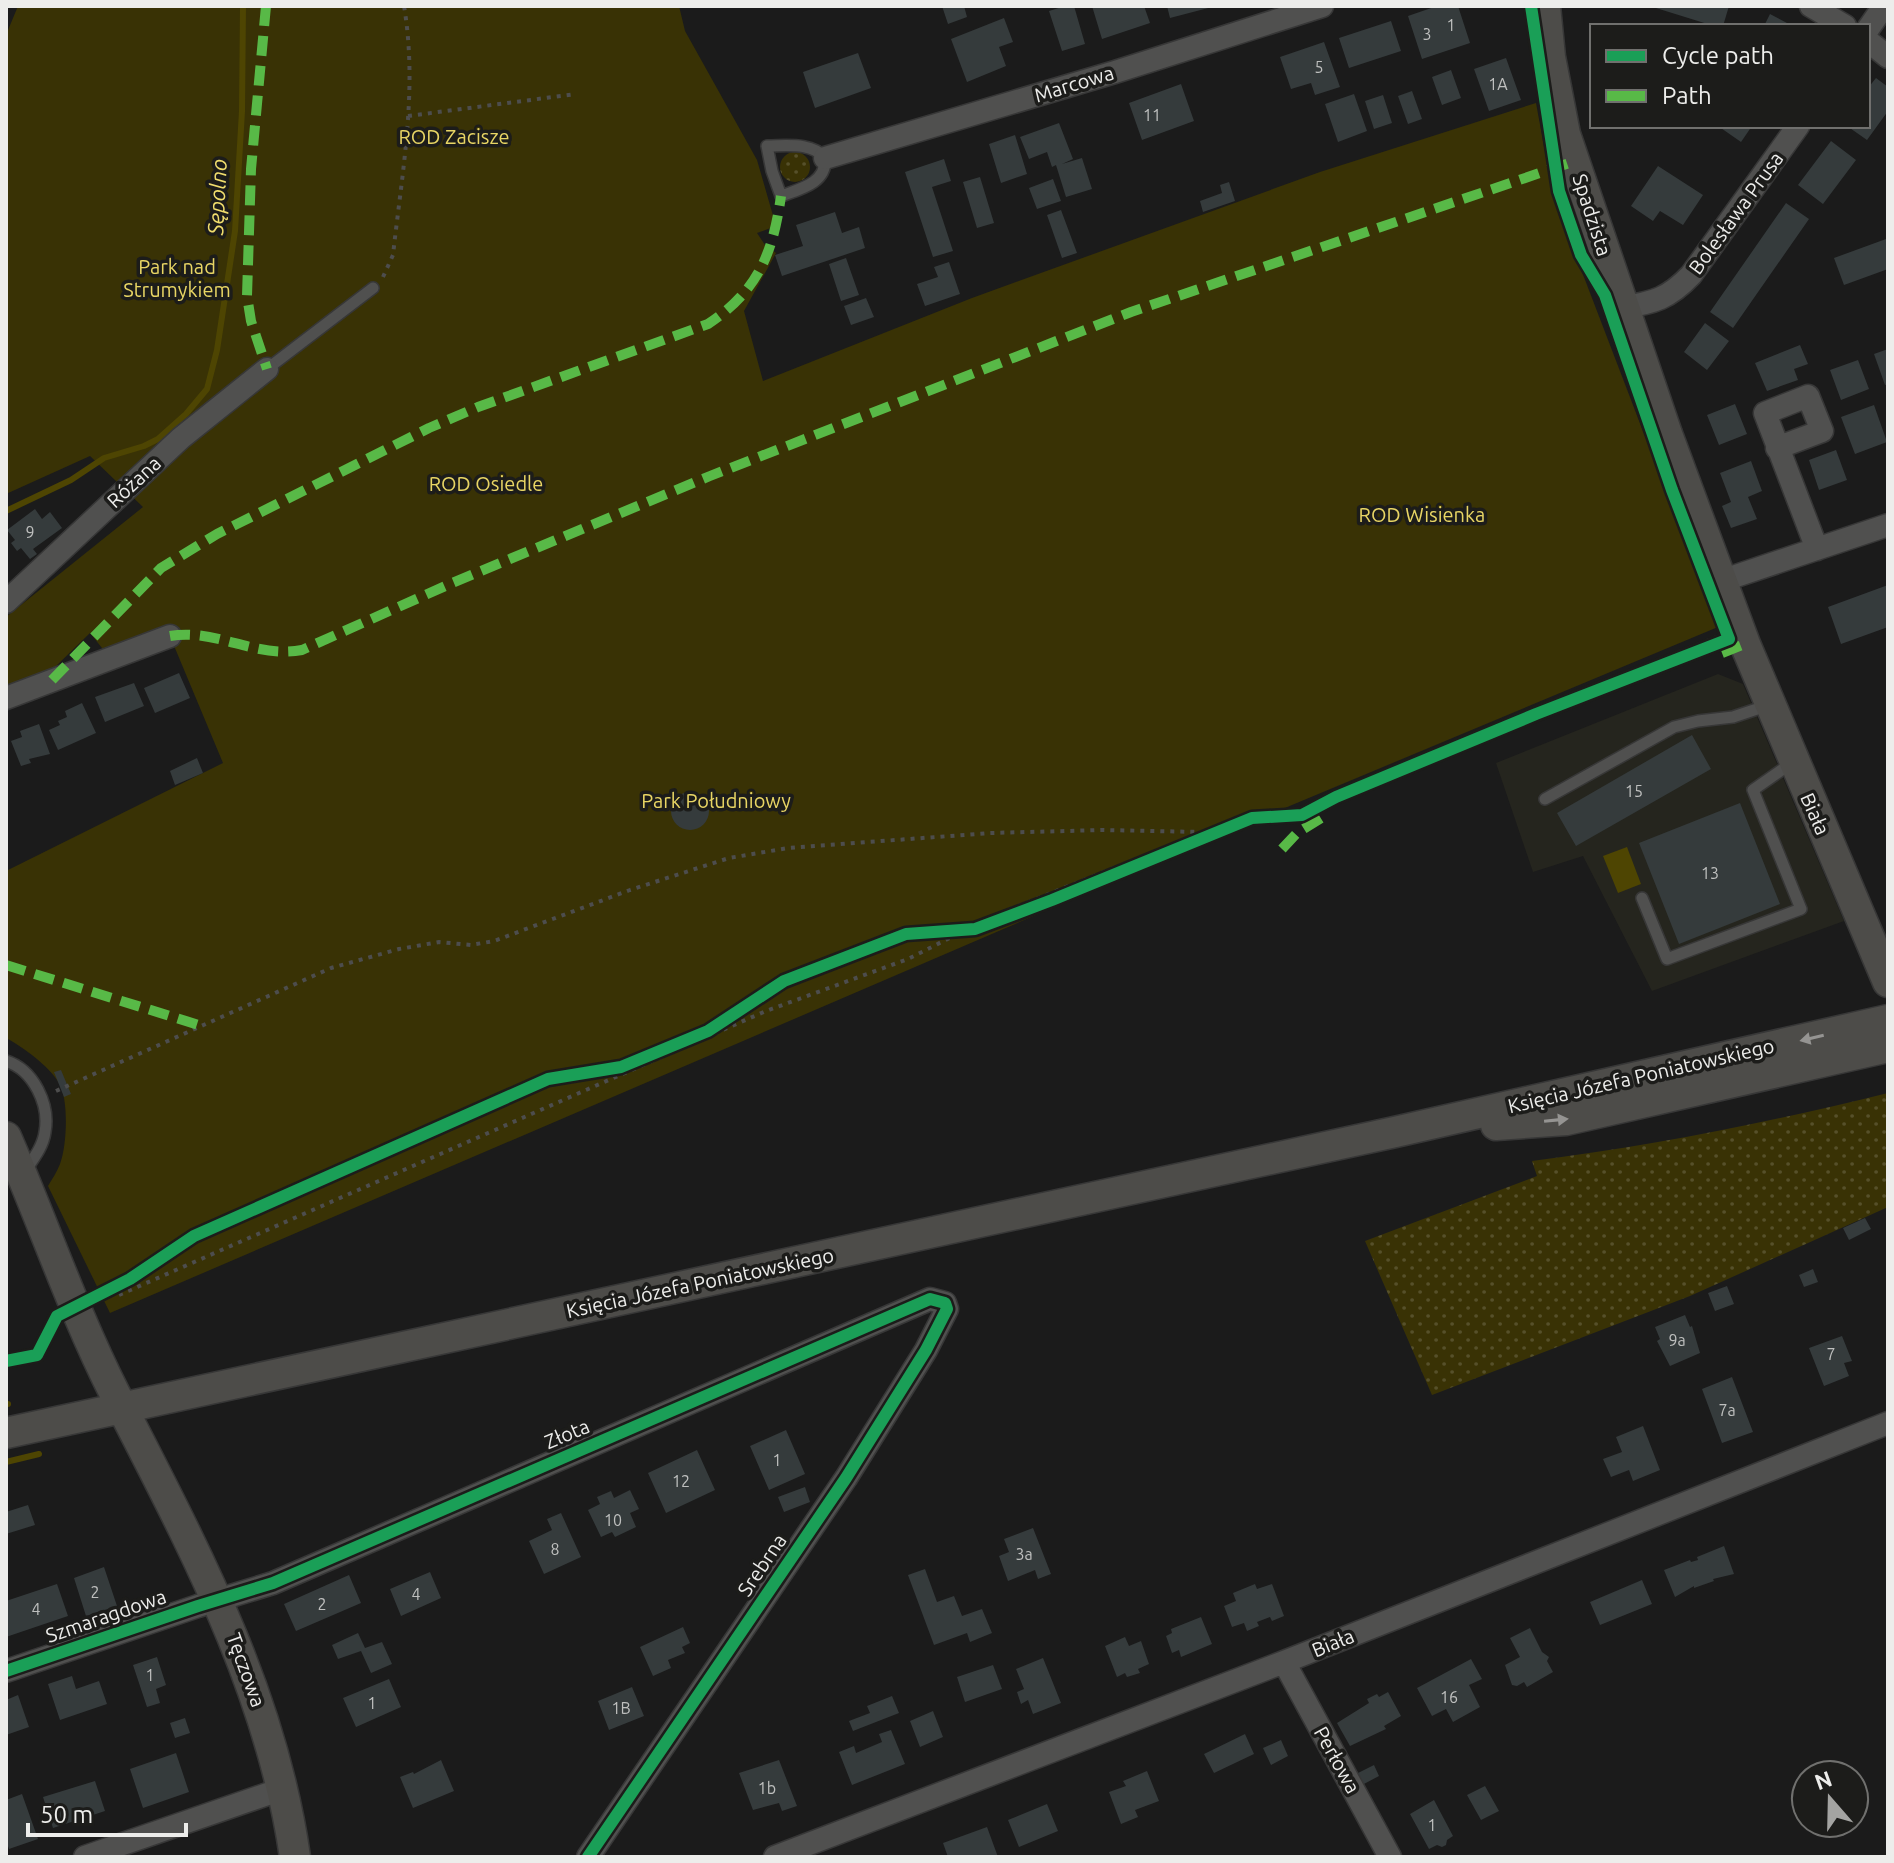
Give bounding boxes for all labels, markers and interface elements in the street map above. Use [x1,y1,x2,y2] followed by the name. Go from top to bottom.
[1446,16,1456,34] house number: 1
[1590,24,1870,128] legend
[1422,25,1432,43] house number: 3
[1662,42,1774,69] text: Cycle path
[1314,58,1324,76] house number: 5
[1031,61,1116,106] street label: Marcowa
[1488,75,1508,93] house number: 1A
[1662,82,1712,109] text: Path
[1143,106,1161,124] house number: 11
[398,125,510,148] park label: ROD Zacisze
[1684,147,1788,278] street label: Bolesława Prusa
[202,158,231,237] water label: Sępolno
[1568,171,1617,259] street label: Spadzista
[123,255,231,301] park label: Park nad Strumykiem
[102,451,165,512] street label: Różana
[429,472,543,495] park label: ROD Osiedle
[1359,503,1485,526] park label: ROD Wisienka
[25,523,35,541] house number: 9
[1625,782,1643,800] house number: 15
[641,789,791,812] park label: Park Południowy
[1796,789,1835,838] street label: Biała
[1701,864,1719,882] house number: 13
[1799,1032,1824,1045] one-way arrow
[1505,1034,1776,1117] street label: Księcia Józefa Poniatowskiego
[1544,1113,1569,1126] one-way arrow
[564,1243,836,1322] street label: Księcia Józefa Poniatowskiego
[1668,1331,1686,1349] house number: 9a
[1826,1345,1836,1363] house number: 7
[1718,1401,1736,1419] house number: 7a
[541,1414,593,1453] street label: Złota
[772,1451,782,1469] house number: 1
[672,1472,690,1490] house number: 12
[604,1511,622,1529] house number: 10
[732,1529,791,1600] street label: Srebrna
[550,1540,560,1558] house number: 8
[1015,1545,1033,1563] house number: 3a
[90,1583,100,1601] house number: 2
[43,1584,169,1647] street label: Szmaragdowa
[411,1585,421,1603] house number: 4
[317,1595,327,1613] house number: 2
[31,1600,41,1618] house number: 4
[1308,1624,1357,1661] street label: Biała
[223,1630,270,1710] street label: Tęczowa
[145,1666,155,1684] house number: 1
[1440,1688,1458,1706] house number: 16
[367,1694,377,1712] house number: 1
[611,1699,631,1717] house number: 1B
[1310,1722,1365,1797] street label: Perłowa
[1790,1759,1870,1839] north arrow
[1811,1765,1835,1794] text: N
[758,1779,776,1797] house number: 1b
[28,1787,186,1837] scale bar
[40,1801,93,1828] text: 50 m
[1427,1816,1437,1834] house number: 1

